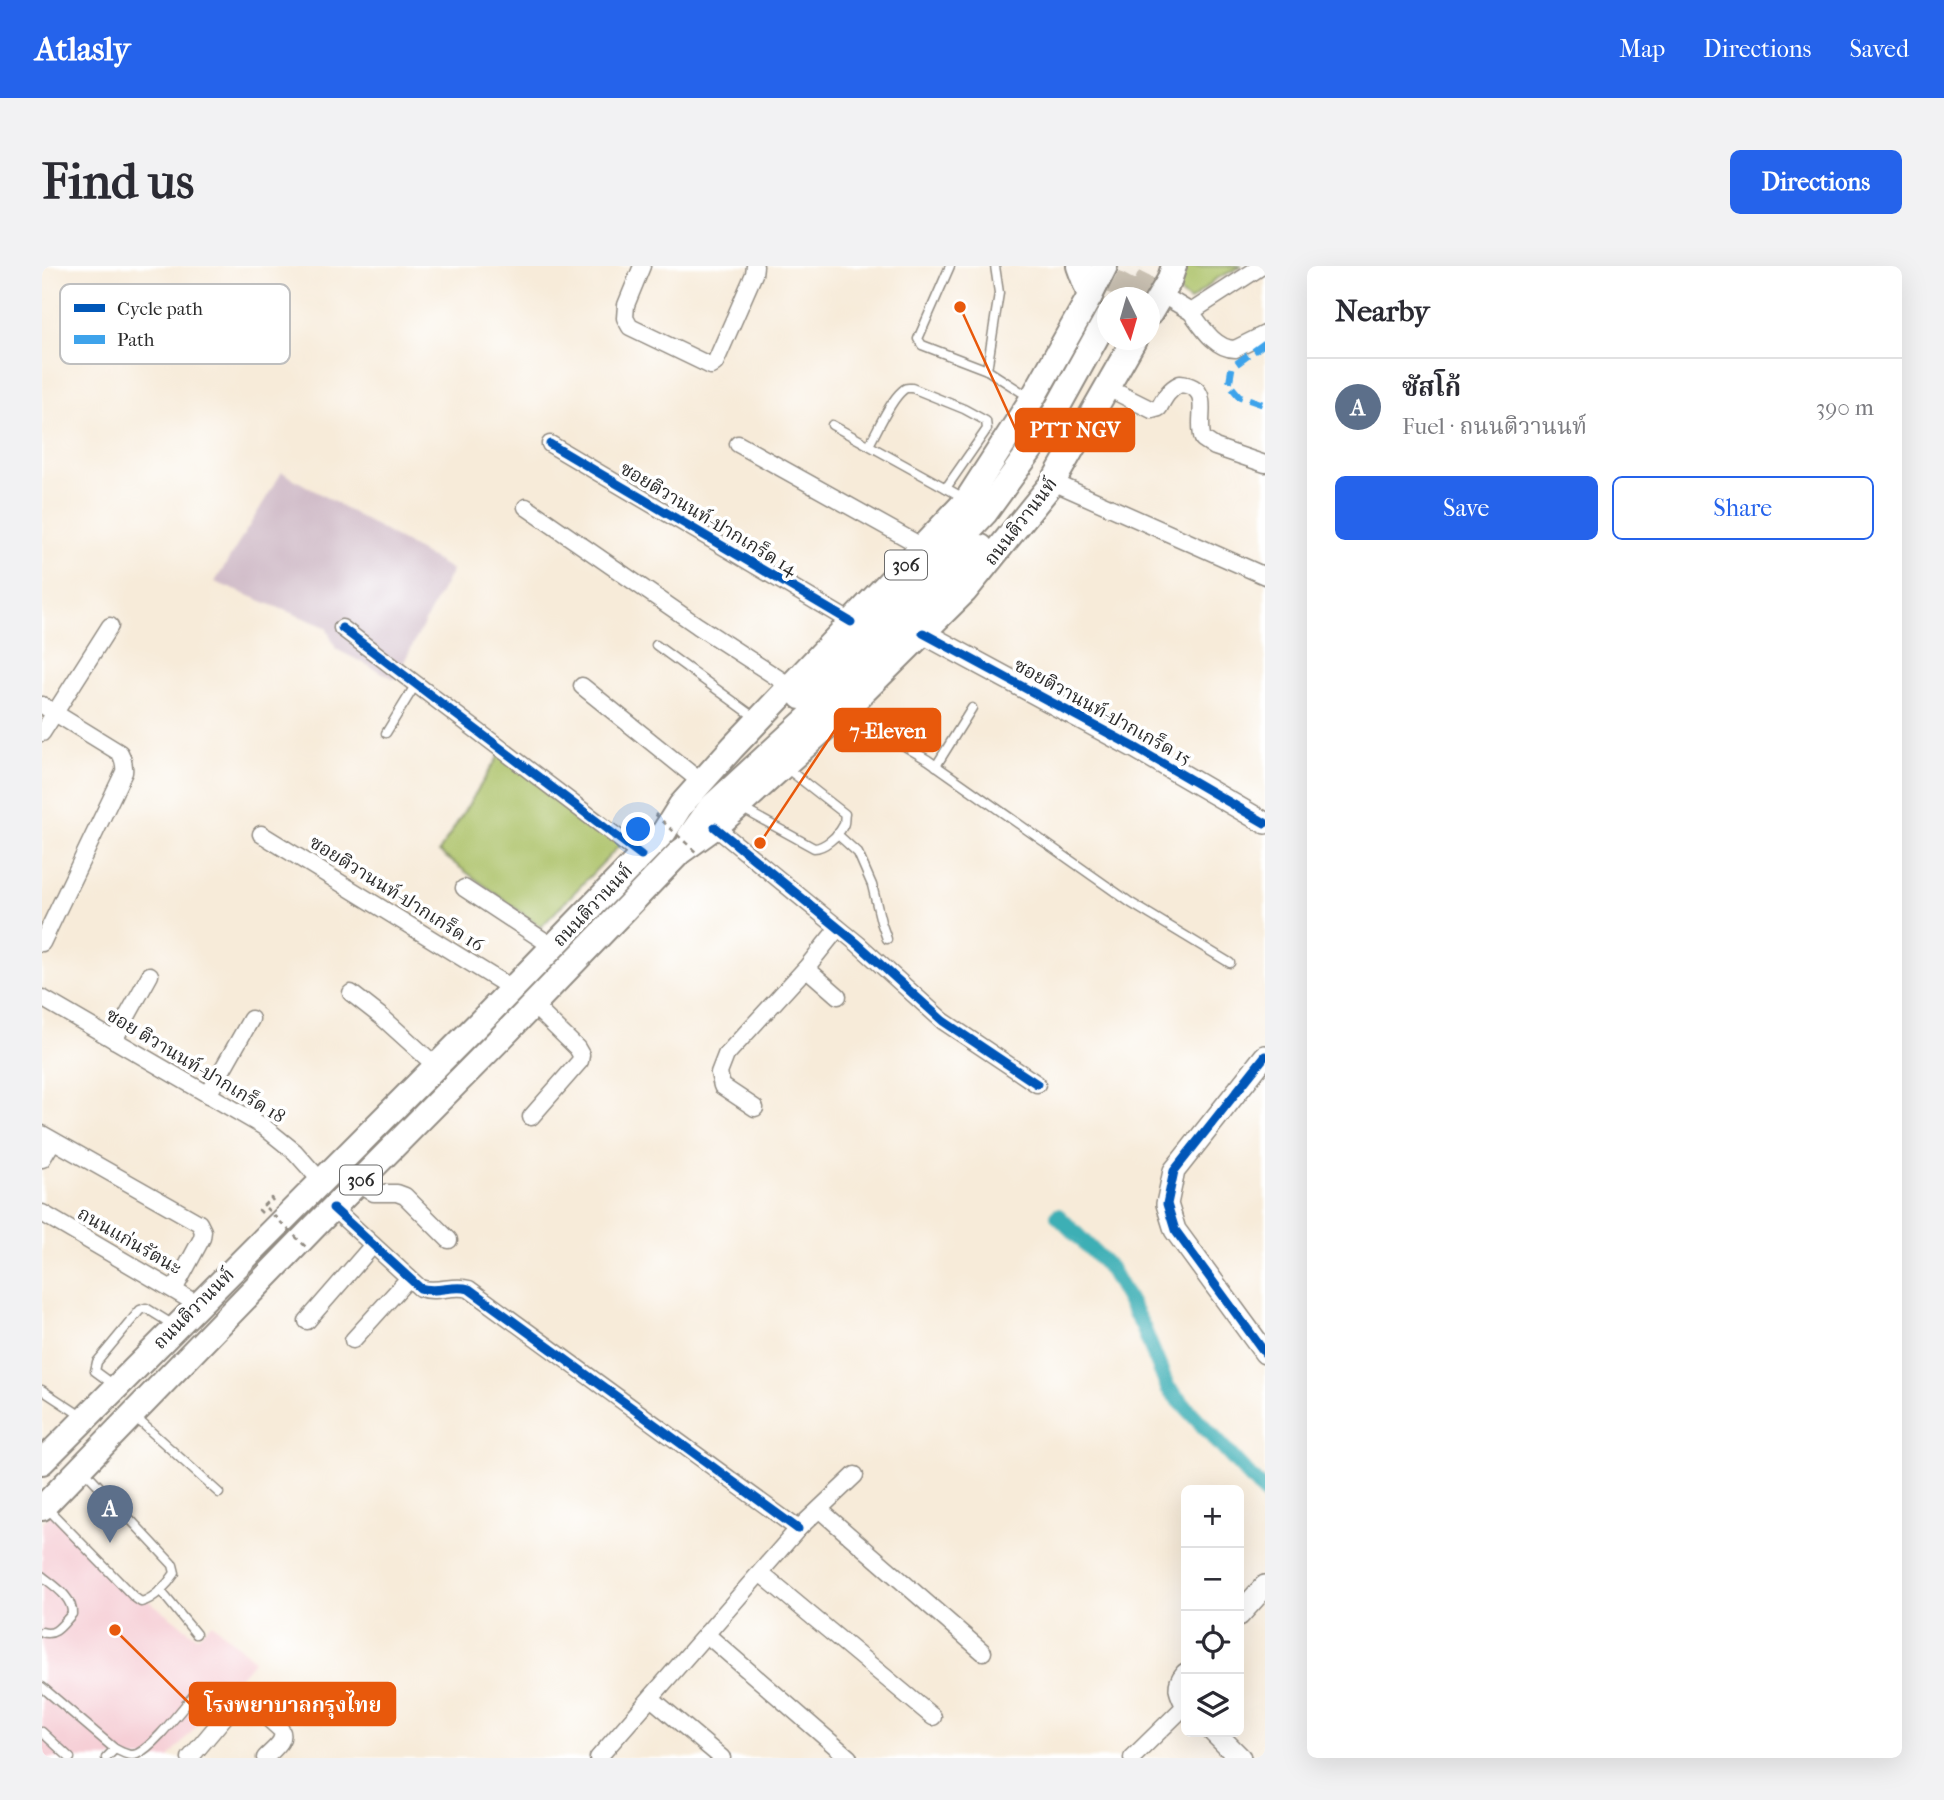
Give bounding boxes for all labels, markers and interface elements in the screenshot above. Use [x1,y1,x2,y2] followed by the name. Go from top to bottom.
[35,30,130,69] text: Atlasly
[1619,35,1665,63] text: Map
[1703,35,1811,63] text: Directions
[1849,35,1909,63] text: Saved
[1730,150,1902,214] button: Directions
[42,153,194,211] text: Find us
[60,284,290,364] legend
[1097,287,1160,350] north arrow
[1335,294,1430,329] text: Nearby
[117,298,203,320] text: Cycle path
[117,329,155,351] text: Path
[1402,372,1461,403] text: ซัสโก้
[1351,394,1365,421] text: A
[1816,394,1874,421] text: 390 m
[1016,409,1134,451] callout: PTT NGV
[1402,413,1587,440] text: Fuel · ถนนติวานนท์
[1030,418,1122,442] text: PTT NGV
[616,456,802,581] street label: ซอยติวานนท์-ปากเกร็ด 14
[979,473,1062,570] street label: ถนนติวานนท์
[1335,476,1598,540] button: Save
[1612,476,1874,540] button: Share
[885,550,927,580] road number: 306
[1010,653,1195,770] street label: ซอยติวานนท์-ปากเกร็ด 15
[835,709,940,751] callout: 7-Eleven
[849,719,927,743] text: 7-Eleven
[621,812,655,846] your location
[305,830,489,957] street label: ซอยติวานนท์-ปากเกร็ด 16
[547,859,637,951] street label: ถนนติวานนท์
[102,1003,289,1128] street label: ซอย ติวานนท์-ปากเกร็ด 18
[340,1166,382,1195] road number: 306
[74,1202,185,1280] street label: ถนนแก่นรัตนะ
[148,1263,239,1354] street label: ถนนติวานนท์
[87,1485,133,1543] pin: A
[1181,1485,1244,1737] map controls
[1181,1485,1244,1548] button: +
[1181,1548,1244,1611] button: −
[1181,1611,1244,1674] button: locate
[1181,1674,1244,1737] button: layers
[190,1683,395,1725] callout: โรงพยาบาลกรุงไทย
[203,1690,382,1719] text: โรงพยาบาลกรุงไทย

